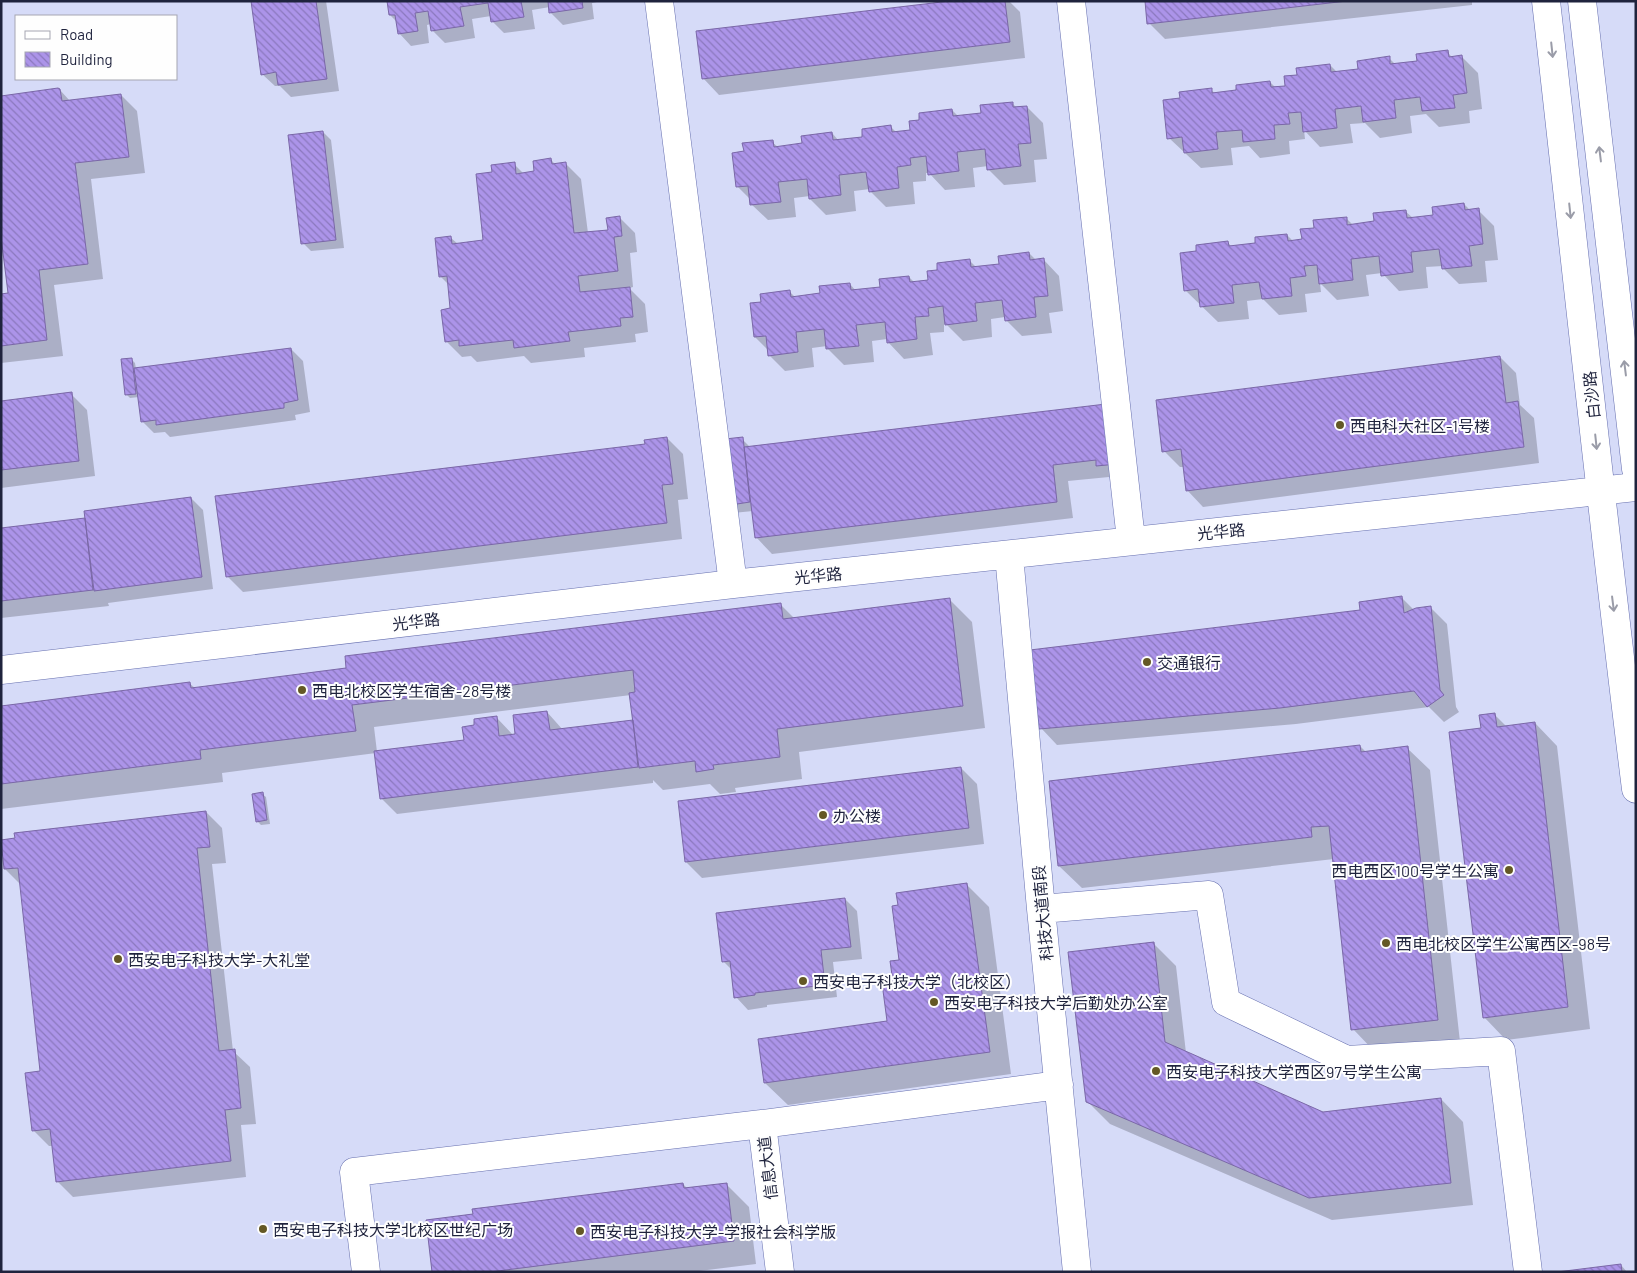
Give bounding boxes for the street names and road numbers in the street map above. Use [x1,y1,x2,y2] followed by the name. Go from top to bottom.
[1579,370,1603,420] street label: 白沙路
[1196,519,1246,543] street label: 光华路
[793,563,843,587] street label: 光华路
[391,609,441,633] street label: 光华路
[1028,864,1056,962] street label: 科技大道南段
[754,1135,780,1201] street label: 信息大道

